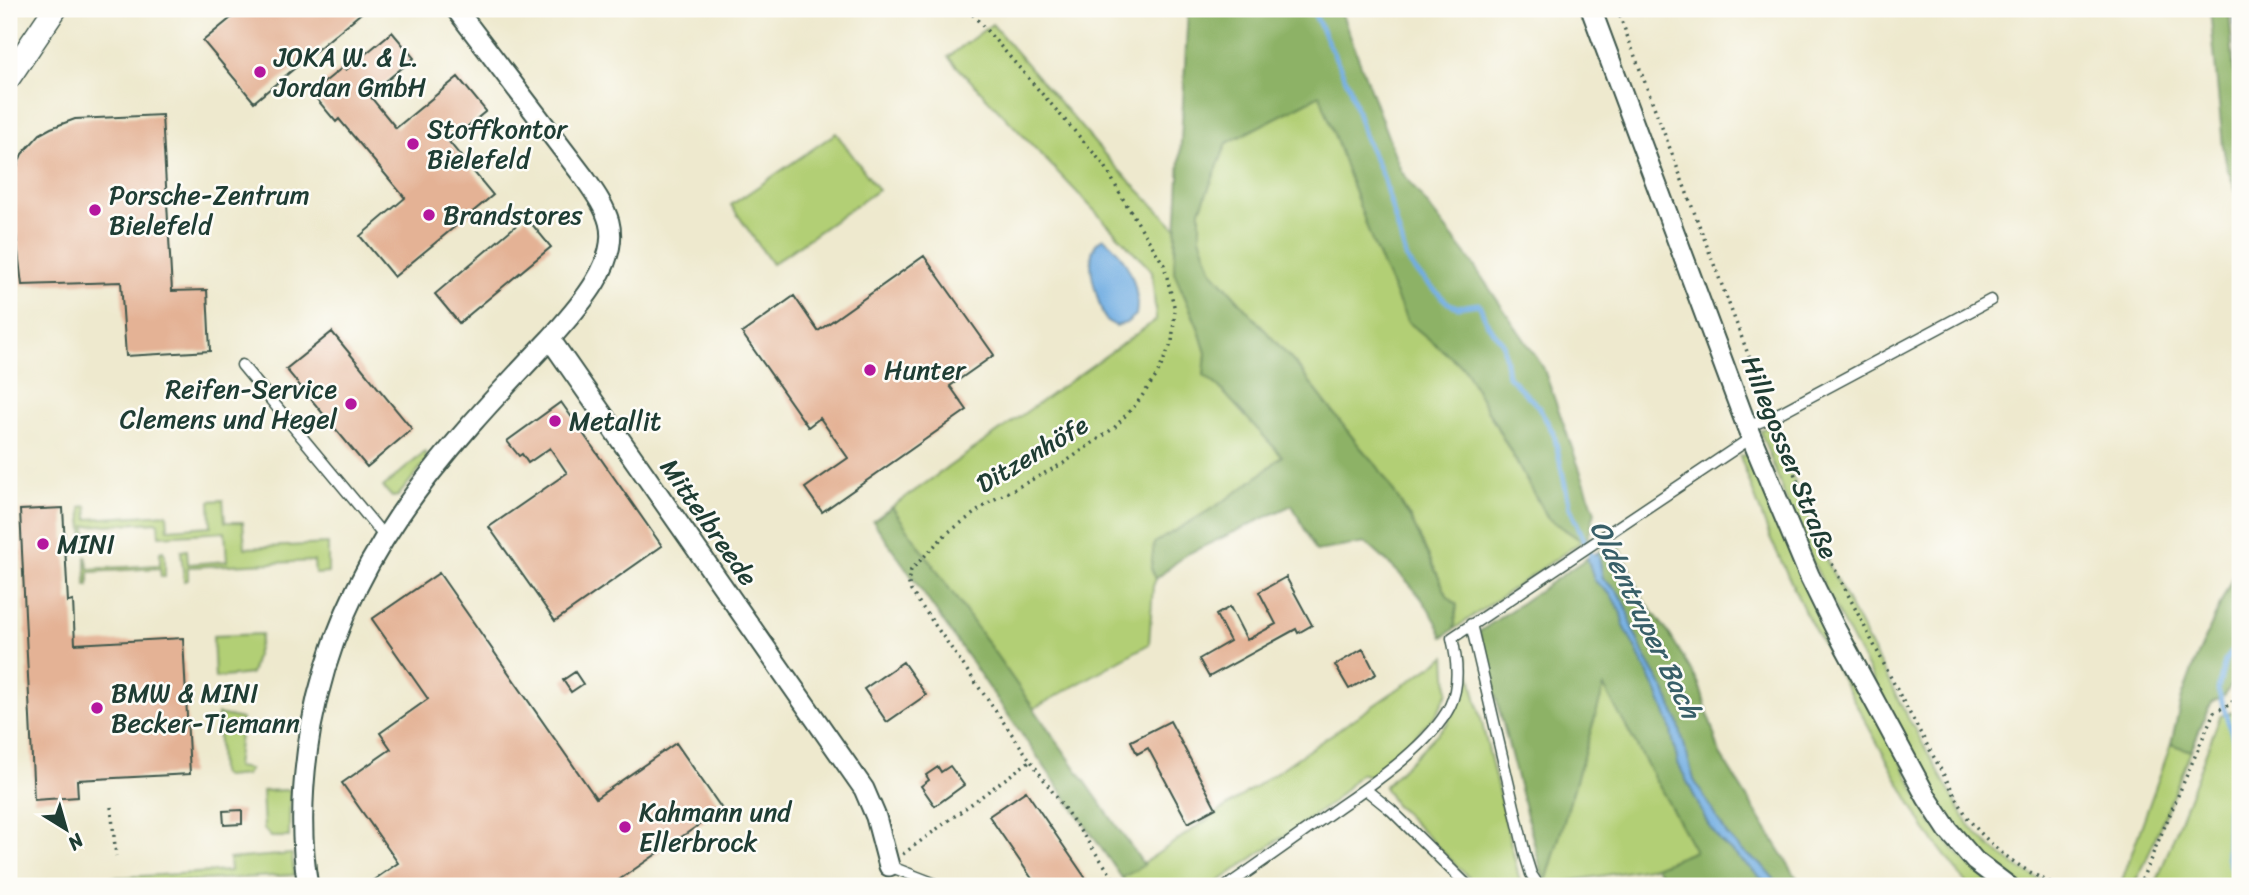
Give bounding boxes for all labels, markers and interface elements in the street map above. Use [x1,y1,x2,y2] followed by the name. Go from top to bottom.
[273,34,427,110] place label: JOKA W. & L. Jordan GmbH
[252,64,268,80] marker: JOKA W. & L. Jordan GmbH
[427,106,568,182] place label: Stoffkontor Bielefeld
[405,136,421,152] marker: Stoffkontor Bielefeld
[109,172,310,248] place label: Porsche-Zentrum Bielefeld
[443,192,584,238] place label: Brandstores
[87,202,103,218] marker: Porsche-Zentrum Bielefeld
[421,207,437,223] marker: Brandstores
[884,347,967,393] place label: Hunter
[1728,348,1852,566] street label: Hillegosser Straße
[862,362,878,378] marker: Hunter
[120,366,338,442] place label: Reifen-Service Clemens und Hegel
[343,396,359,412] marker: Reifen-Service Clemens und Hegel
[569,398,661,444] place label: Metallit
[967,402,1098,506] street label: Ditzenhöfe
[547,413,563,429] marker: Metallit
[648,448,770,596] street label: Mittelbreede
[1576,511,1716,729] water label: Oldentruper Bach
[57,521,115,567] place label: MINI
[35,536,51,552] marker: MINI
[111,670,300,746] place label: BMW & MINI Becker-Tiemann
[89,700,105,716] marker: BMW & MINI Becker-Tiemann
[639,789,793,865] place label: Kahmann und Ellerbrock
[32,794,102,864] north arrow
[617,819,633,835] marker: Kahmann und Ellerbrock
[60,824,92,860] text: N

